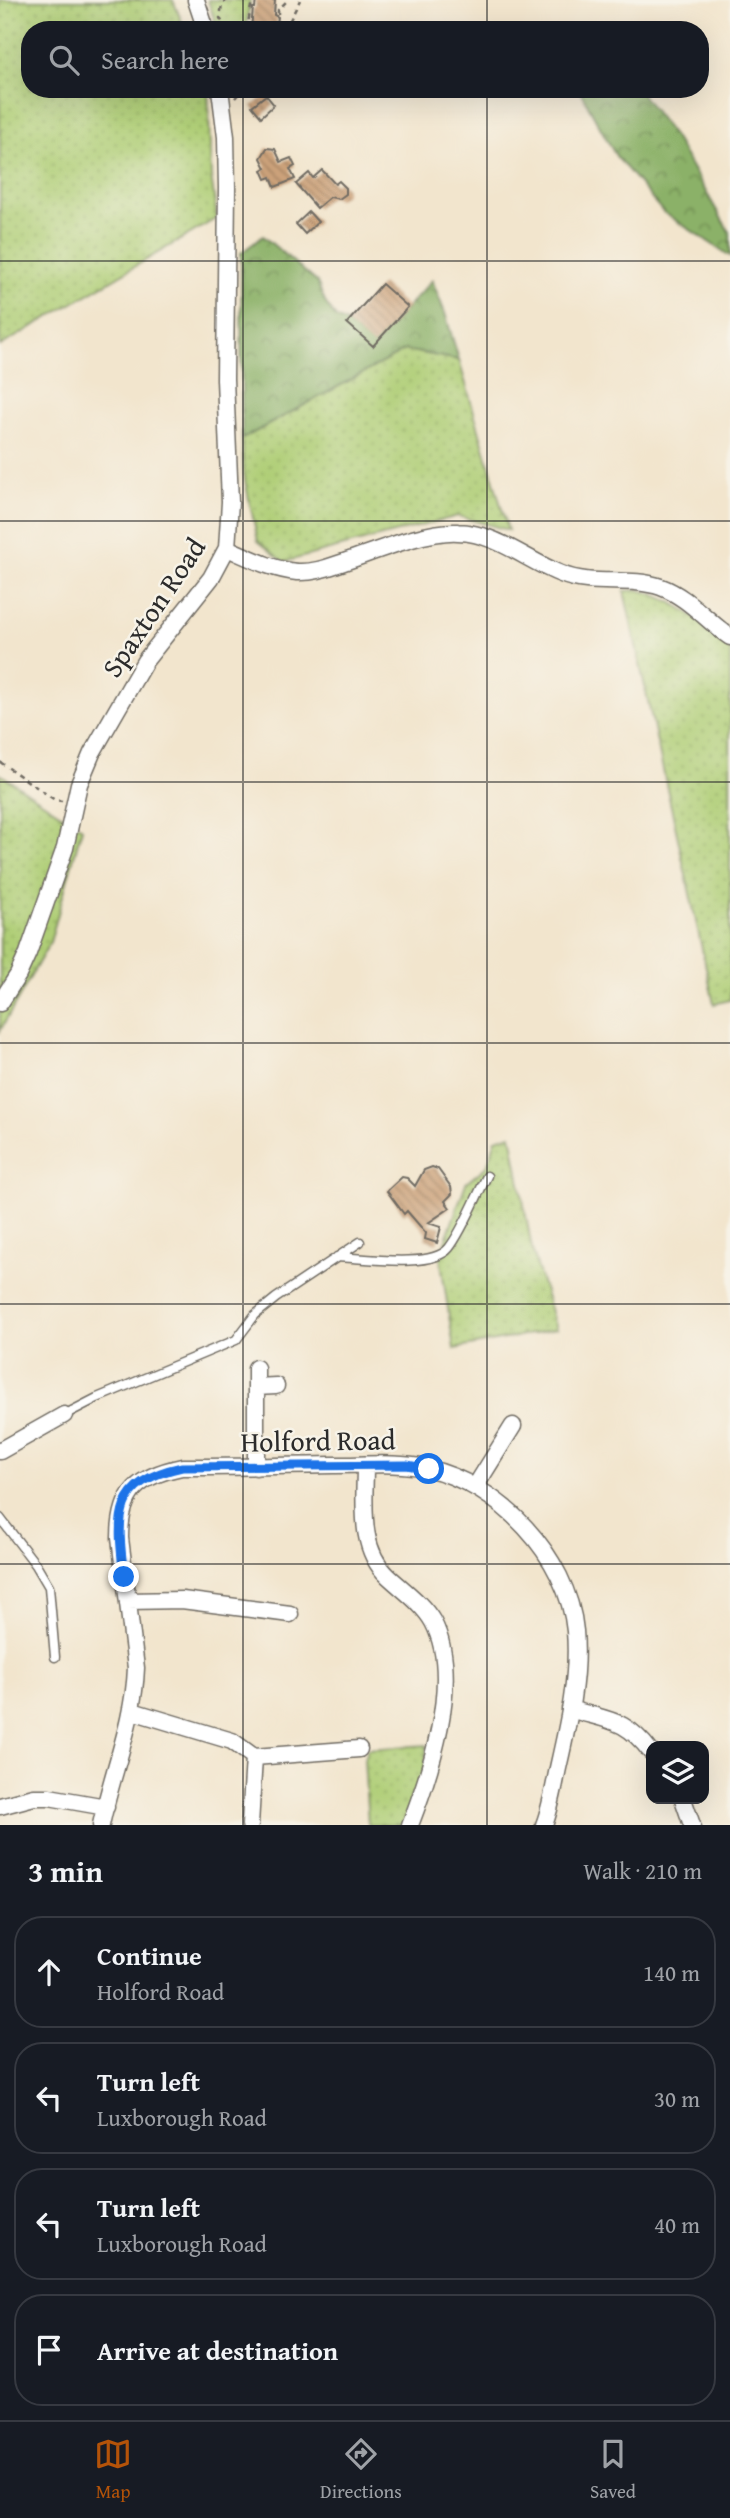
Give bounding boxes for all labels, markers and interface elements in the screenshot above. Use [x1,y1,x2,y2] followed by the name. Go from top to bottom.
[21,21,709,98] search box
[101,40,229,79] text: Search here
[45,41,83,79] icon: search
[91,529,215,685] street label: Spaxton Road
[240,1418,396,1462] street label: Holford Road
[413,1453,444,1484] route start
[108,1561,139,1592] route end
[646,1741,709,1804] map controls
[646,1741,709,1804] button: layers
[28,1849,103,1893] text: 3 min
[583,1854,702,1887] text: Walk · 210 m
[97,1936,202,1975] text: Continue
[30,1953,68,1991] icon: ahead
[643,1956,700,1989] text: 140 m
[97,1975,224,2008] text: Holford Road
[97,2062,200,2101] text: Turn left
[30,2079,68,2117] icon: left
[654,2082,700,2115] text: 30 m
[97,2101,267,2134] text: Luxborough Road
[97,2188,200,2227] text: Turn left
[30,2205,68,2243] icon: left
[654,2208,700,2241] text: 40 m
[97,2227,267,2260] text: Luxborough Road
[30,2331,68,2369] icon: arrive
[97,2331,338,2370] text: Arrive at destination
[94,2435,132,2505] tab: Map
[320,2435,402,2505] tab: Directions
[590,2435,636,2505] tab: Saved

